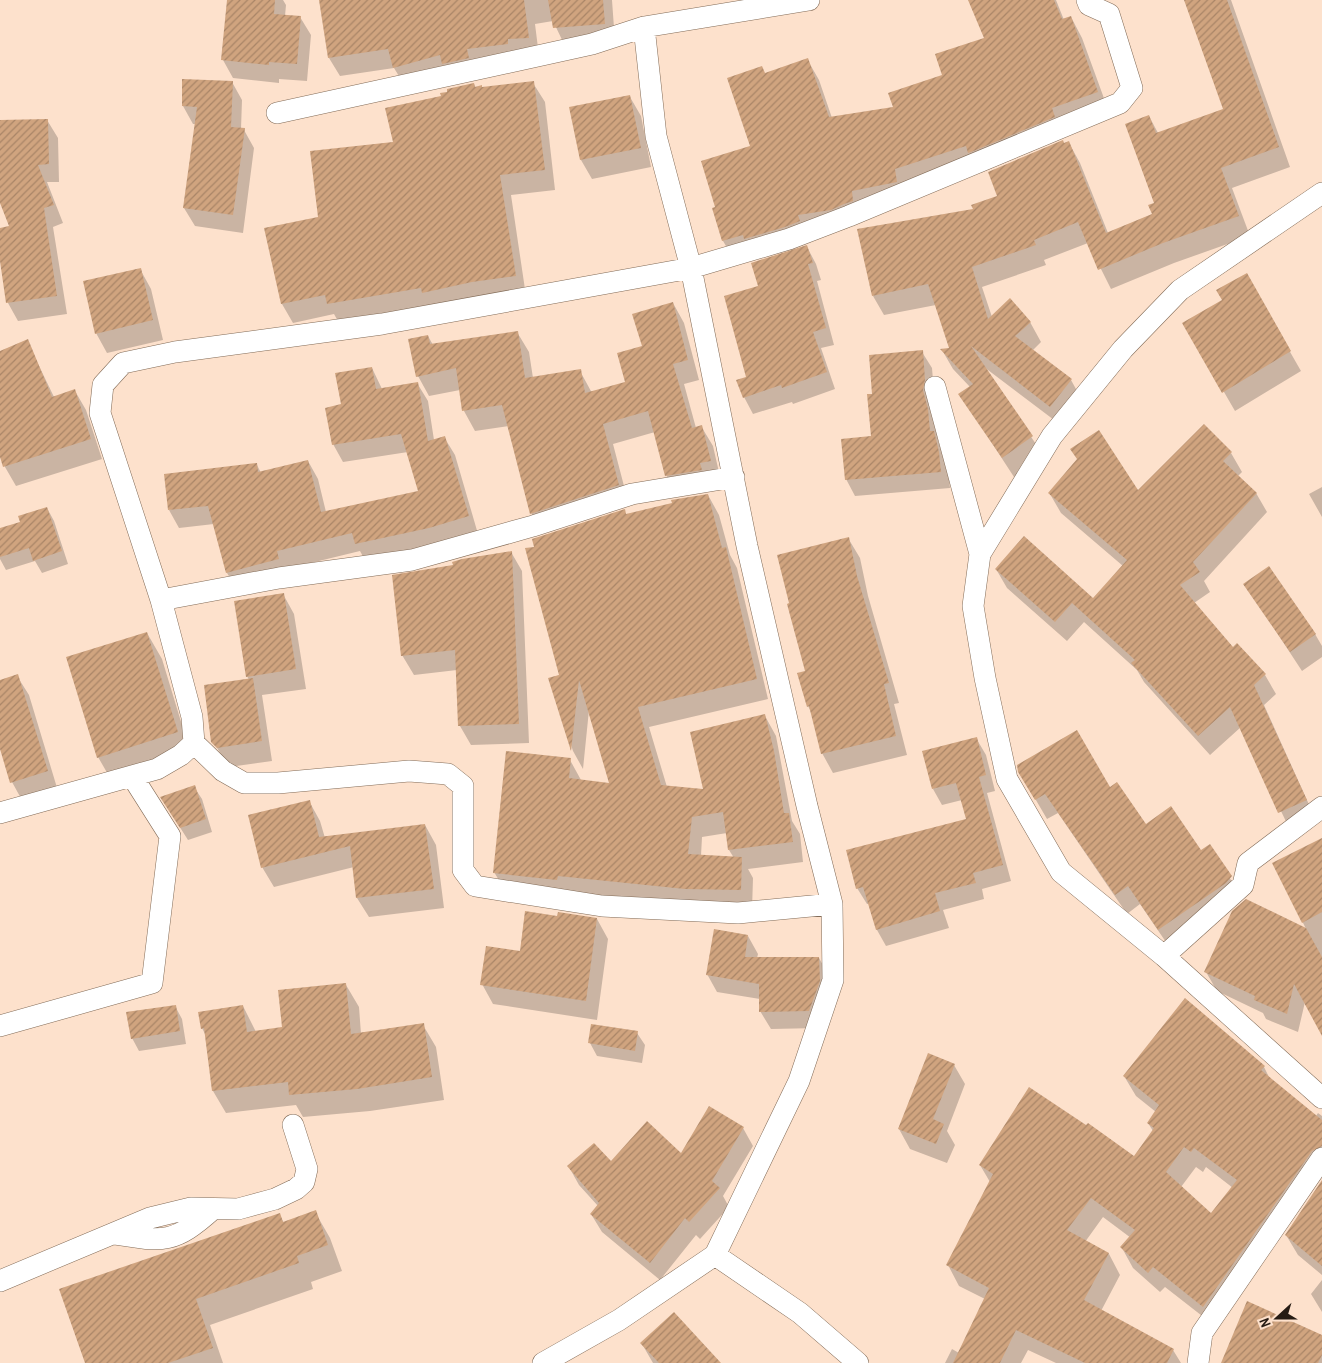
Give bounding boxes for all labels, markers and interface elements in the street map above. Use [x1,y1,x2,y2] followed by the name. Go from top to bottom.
[1252,1293,1302,1343] north arrow
[1255,1316,1275,1330] text: N

